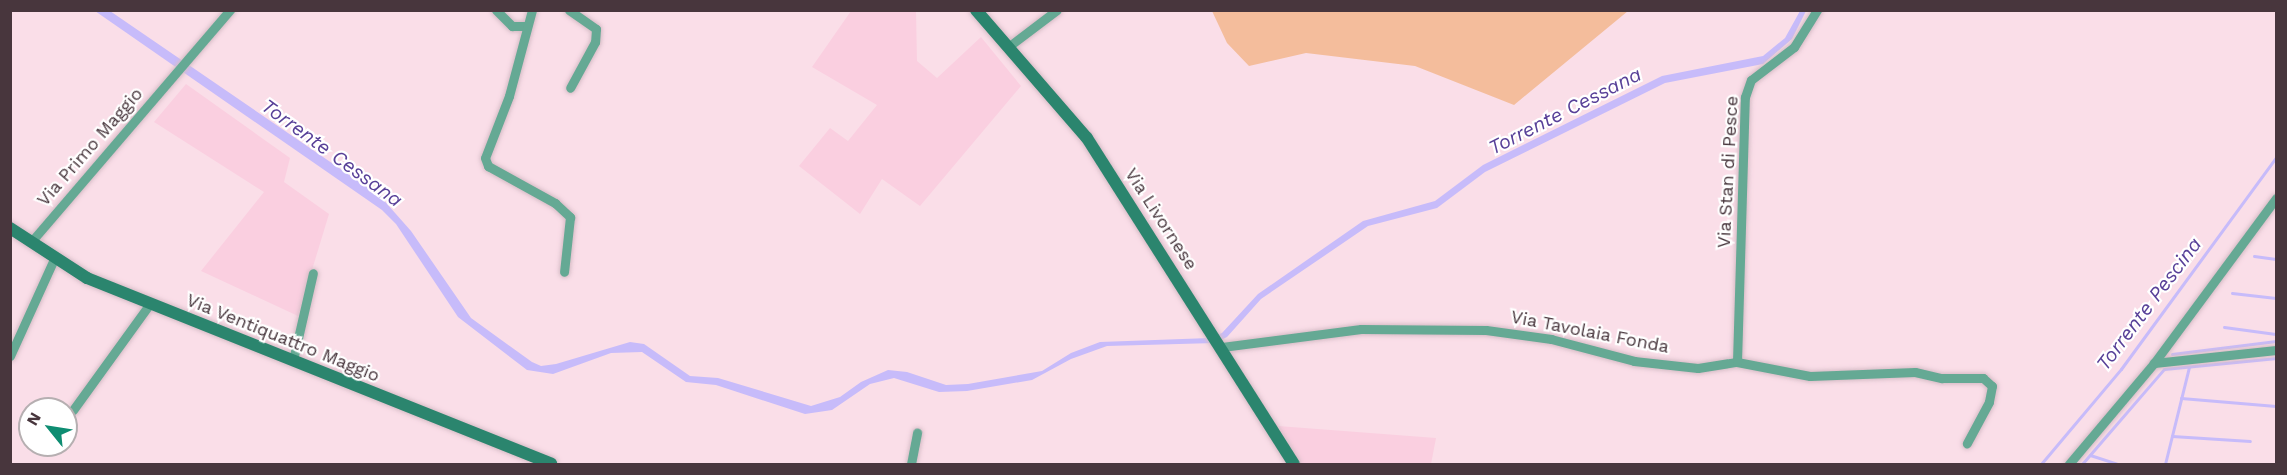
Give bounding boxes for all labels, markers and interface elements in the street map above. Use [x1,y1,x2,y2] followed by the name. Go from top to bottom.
[1485,62,1645,160] water label: Torrente Cessana
[33,83,147,211] street label: Via Primo Maggio
[257,94,407,212] water label: Torrente Cessana
[1713,95,1743,249] street label: Via Stan di Pesce
[1120,164,1202,274] street label: Via Livornese
[2091,233,2207,375] water label: Torrente Pescina
[183,289,383,387] street label: Via Ventiquattro Maggio
[1508,306,1672,358] street label: Via Tavolaia Fonda
[18,397,78,457] north arrow
[23,409,45,429] text: N

